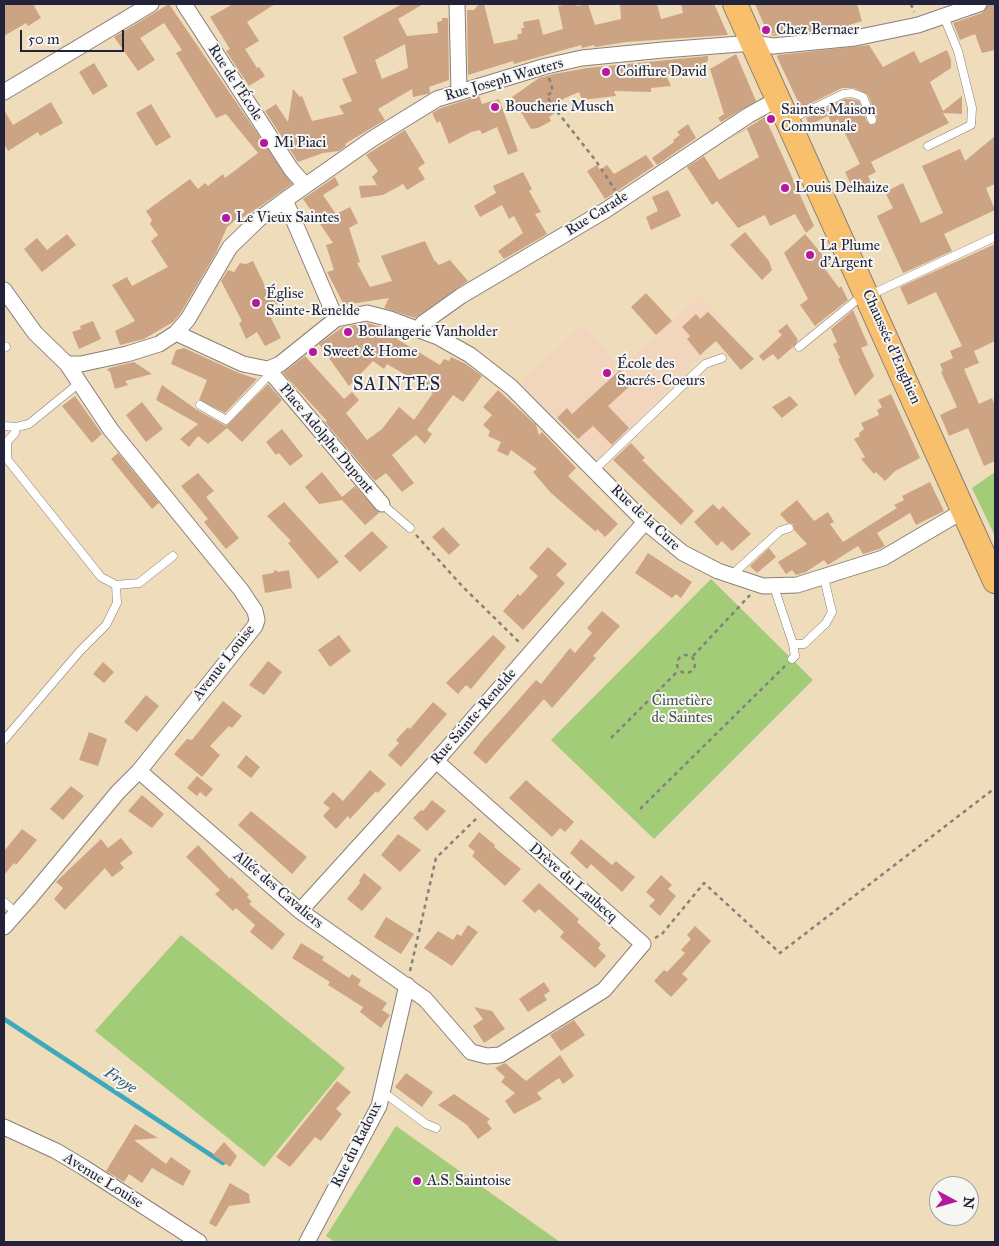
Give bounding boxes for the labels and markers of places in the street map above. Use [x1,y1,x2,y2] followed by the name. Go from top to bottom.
[776,21,859,39] place label: Chez Bernaer
[760,24,772,36] marker: Chez Bernaer
[616,63,707,81] place label: Coiffure David
[600,66,612,78] marker: Coiffure David
[505,98,614,116] place label: Boucherie Musch
[489,101,501,113] marker: Boucherie Musch
[781,101,876,136] place label: Saintes Maison Communale
[765,113,777,125] marker: Saintes Maison Communale
[274,134,326,152] place label: Mi Piaci
[258,137,270,149] marker: Mi Piaci
[795,179,889,197] place label: Louis Delhaize
[779,182,791,194] marker: Louis Delhaize
[236,209,339,227] place label: Le Vieux Saintes
[220,212,232,224] marker: Le Vieux Saintes
[820,237,880,272] place label: La Plume d'Argent
[804,249,816,261] marker: La Plume d'Argent
[266,285,360,320] place label: Église Sainte-Renelde
[250,297,262,309] marker: Église Sainte-Renelde
[358,323,498,341] place label: Boulangerie Vanholder
[342,326,354,338] marker: Boulangerie Vanholder
[323,343,417,361] place label: Sweet & Home
[307,346,319,358] marker: Sweet & Home
[617,355,705,390] place label: École des Sacrés-Coeurs
[601,367,613,379] marker: École des Sacrés-Coeurs
[427,1172,511,1190] place label: A.S. Saintoise
[411,1175,423,1187] marker: A.S. Saintoise

